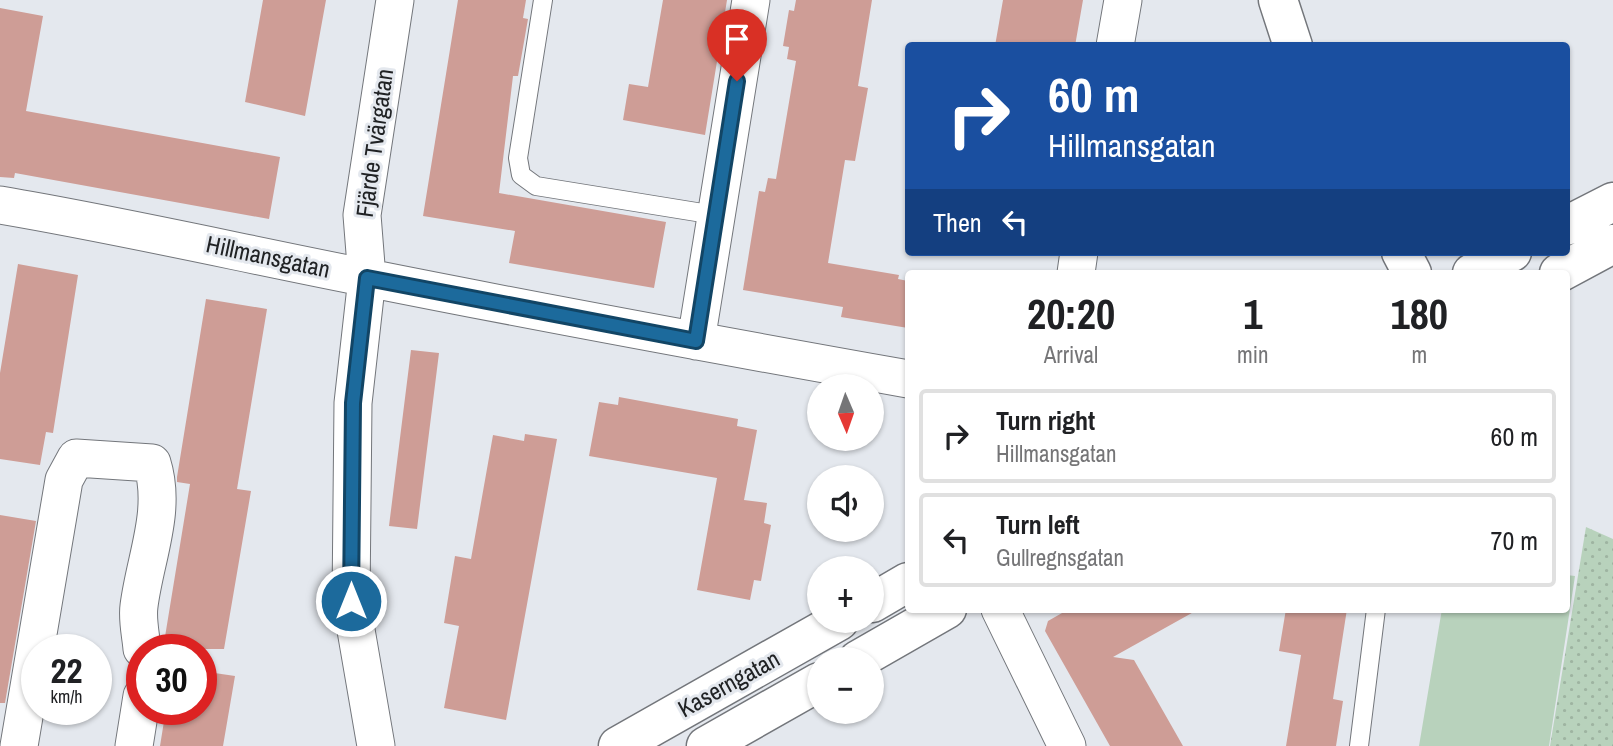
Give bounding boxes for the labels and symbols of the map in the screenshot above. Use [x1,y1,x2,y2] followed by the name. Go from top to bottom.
[707,9,767,81] pin
[348,67,400,219] street label: Fjärde Tvärgatan
[203,227,333,285] street label: Hillmansgatan
[807,374,884,452] north arrow
[314,564,388,638] position arrow
[126,634,217,725] speed limit sign: 30
[672,642,785,724] street label: Kaserngatan

